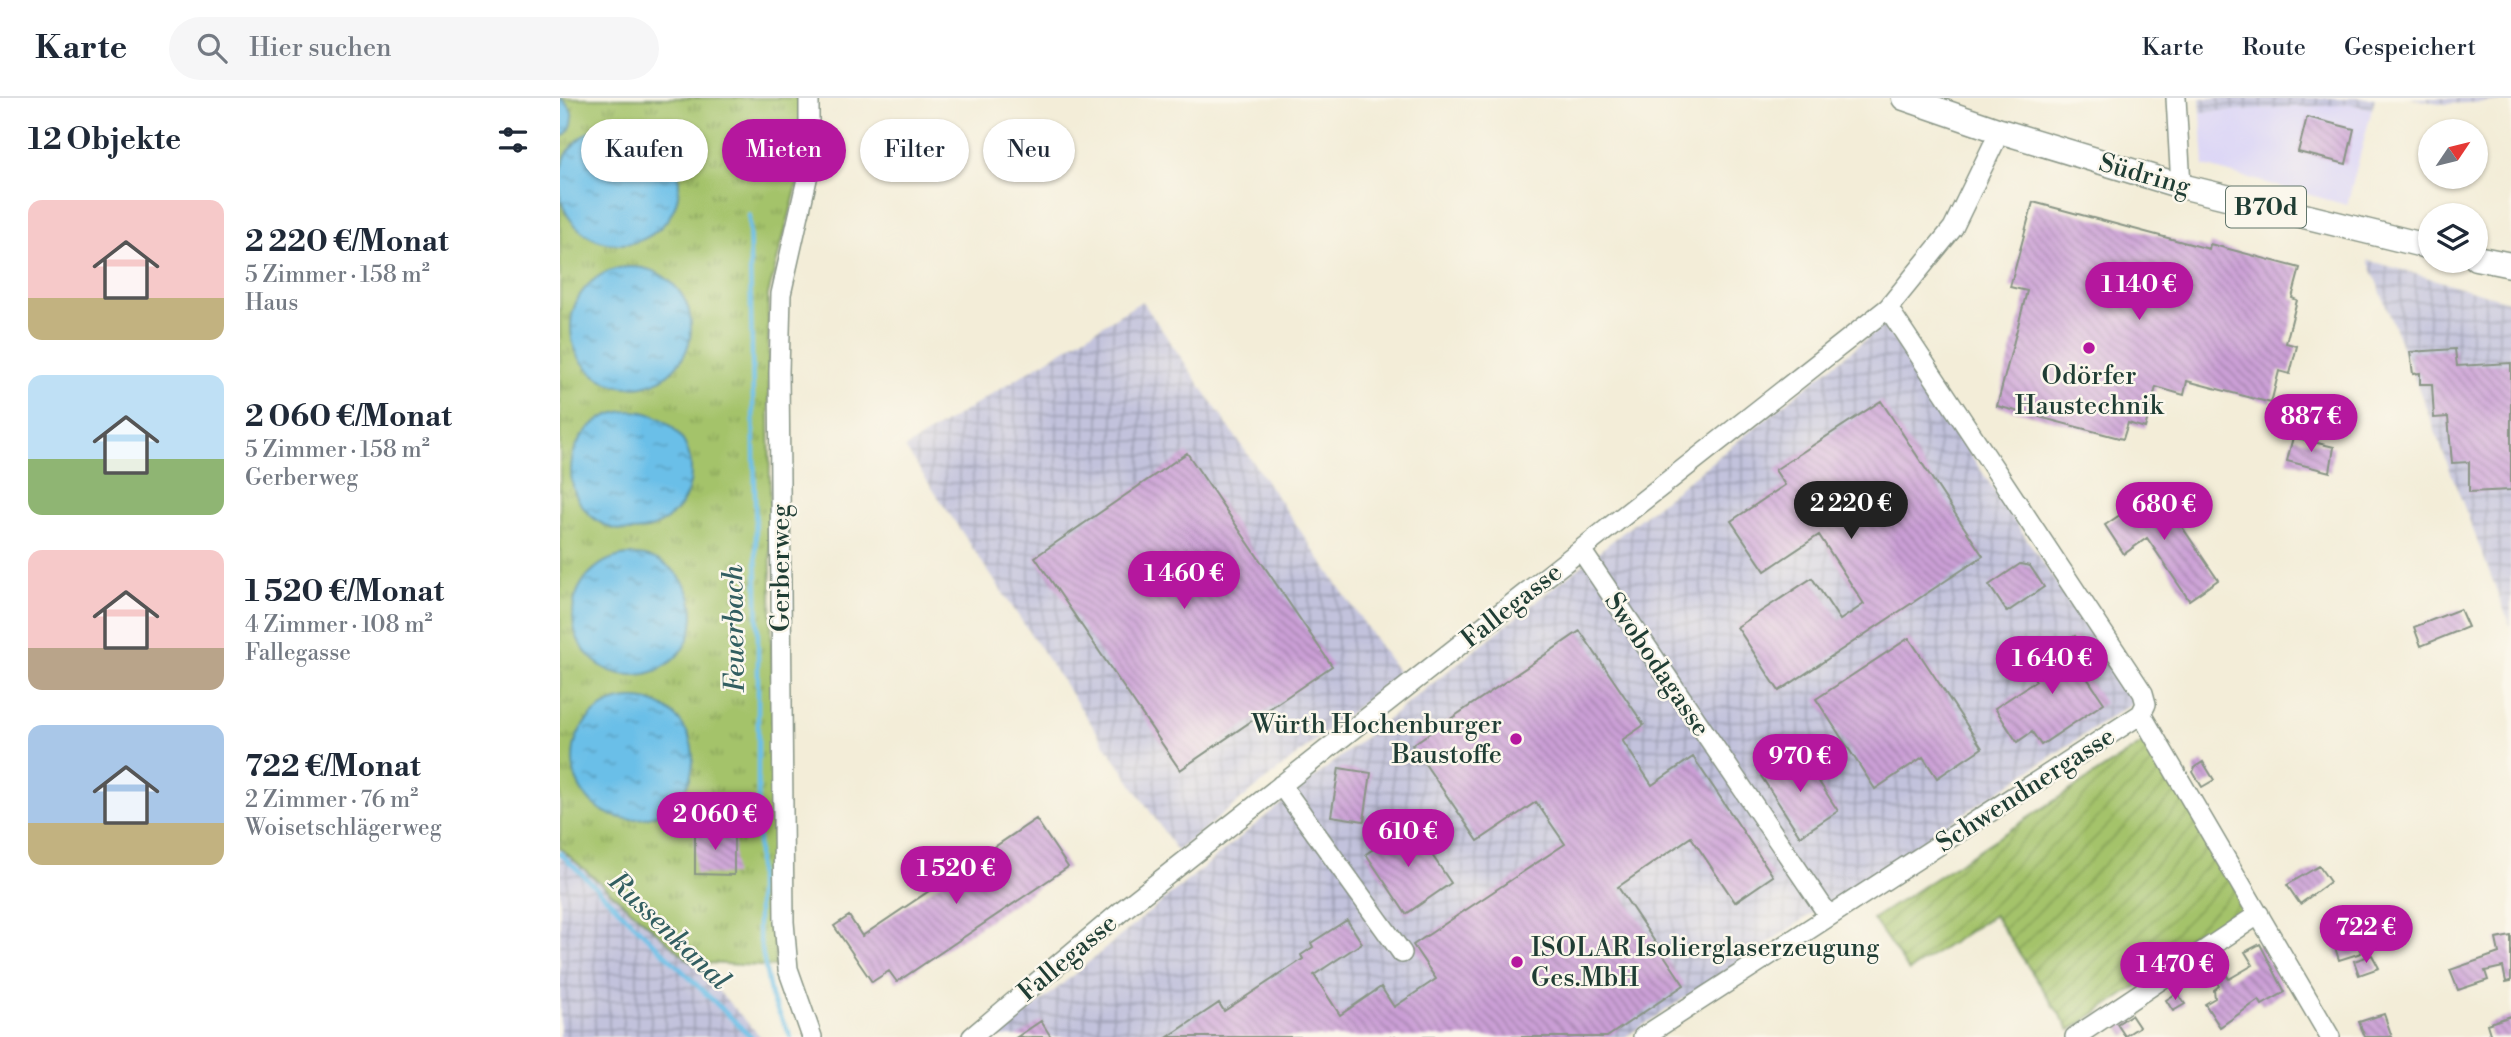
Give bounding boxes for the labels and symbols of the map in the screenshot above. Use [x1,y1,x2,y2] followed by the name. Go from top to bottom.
[2418,119,2488,189] north arrow
[2095,147,2195,203] street label: Südring
[2226,186,2306,228] road number: B70d
[2074,262,2204,322] pin: 1 140 €
[2081,340,2097,356] marker: Odörfer Haustechnik
[2015,360,2165,422] place label: Odörfer Haustechnik
[2262,394,2360,454] pin: 887 €
[1786,482,1916,541] pin: 2 220 €
[2115,482,2213,542] pin: 680 €
[765,504,797,632] street label: Gerberweg
[1119,552,1249,611] pin: 1 460 €
[1455,556,1569,655] street label: Fallegasse
[716,564,753,693] water label: Feuerbach
[1597,586,1717,743] street label: Swobodagasse
[1987,636,2117,696] pin: 1 640 €
[1250,709,1502,771] place label: Würth Hochenburger Baustoffe
[1930,720,2121,860] street label: Schwendnergasse
[1508,731,1524,747] marker: Würth Hochenburger Baustoffe
[1751,734,1849,794] pin: 970 €
[650,792,780,852] pin: 2 060 €
[1359,810,1457,869] pin: 610 €
[891,846,1021,906] pin: 1 520 €
[600,864,737,998] water label: Russenkanal
[2317,906,2415,965] pin: 722 €
[1012,907,1124,1008] street label: Fallegasse
[1531,932,1880,994] place label: ISOLAR Isolierglaserzeugung Ges.MbH
[2110,942,2240,1002] pin: 1 470 €
[1509,954,1525,970] marker: ISOLAR Isolierglaserzeugung Ges.MbH

